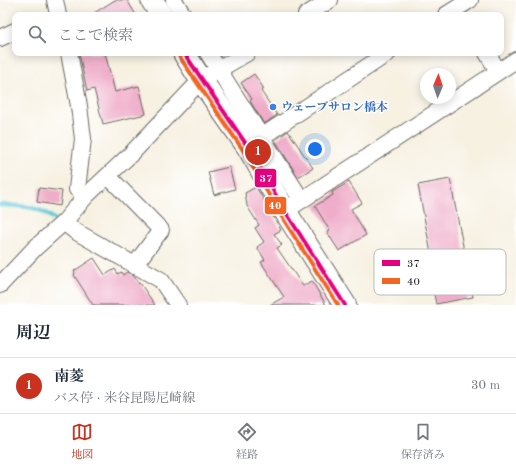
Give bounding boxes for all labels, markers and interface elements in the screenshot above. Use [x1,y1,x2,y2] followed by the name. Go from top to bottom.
[12,12,504,56] search box
[26,23,48,45] icon: search
[58,29,133,44] text: ここで検索
[420,68,456,104] north arrow
[281,100,388,114] place label: ウェーブサロン橋本
[268,102,278,112] marker: ウェーブサロン橋本
[245,137,271,167] pin: 1
[305,139,325,159] your location
[254,168,277,188] line badge: 37
[260,174,272,185] text: 37
[264,196,287,215] line badge: 40
[269,201,281,212] text: 40
[374,249,506,295] legend
[407,259,420,270] text: 37
[407,277,420,288] text: 40
[16,325,50,342] text: 周辺
[54,370,84,385] text: 南菱
[25,379,33,392] text: 1
[471,379,500,392] text: 30 m
[54,392,195,405] text: バス停 · 米谷昆陽尼崎線
[71,421,93,463] tab: 地図
[236,421,258,463] tab: 経路
[401,421,445,463] tab: 保存済み

